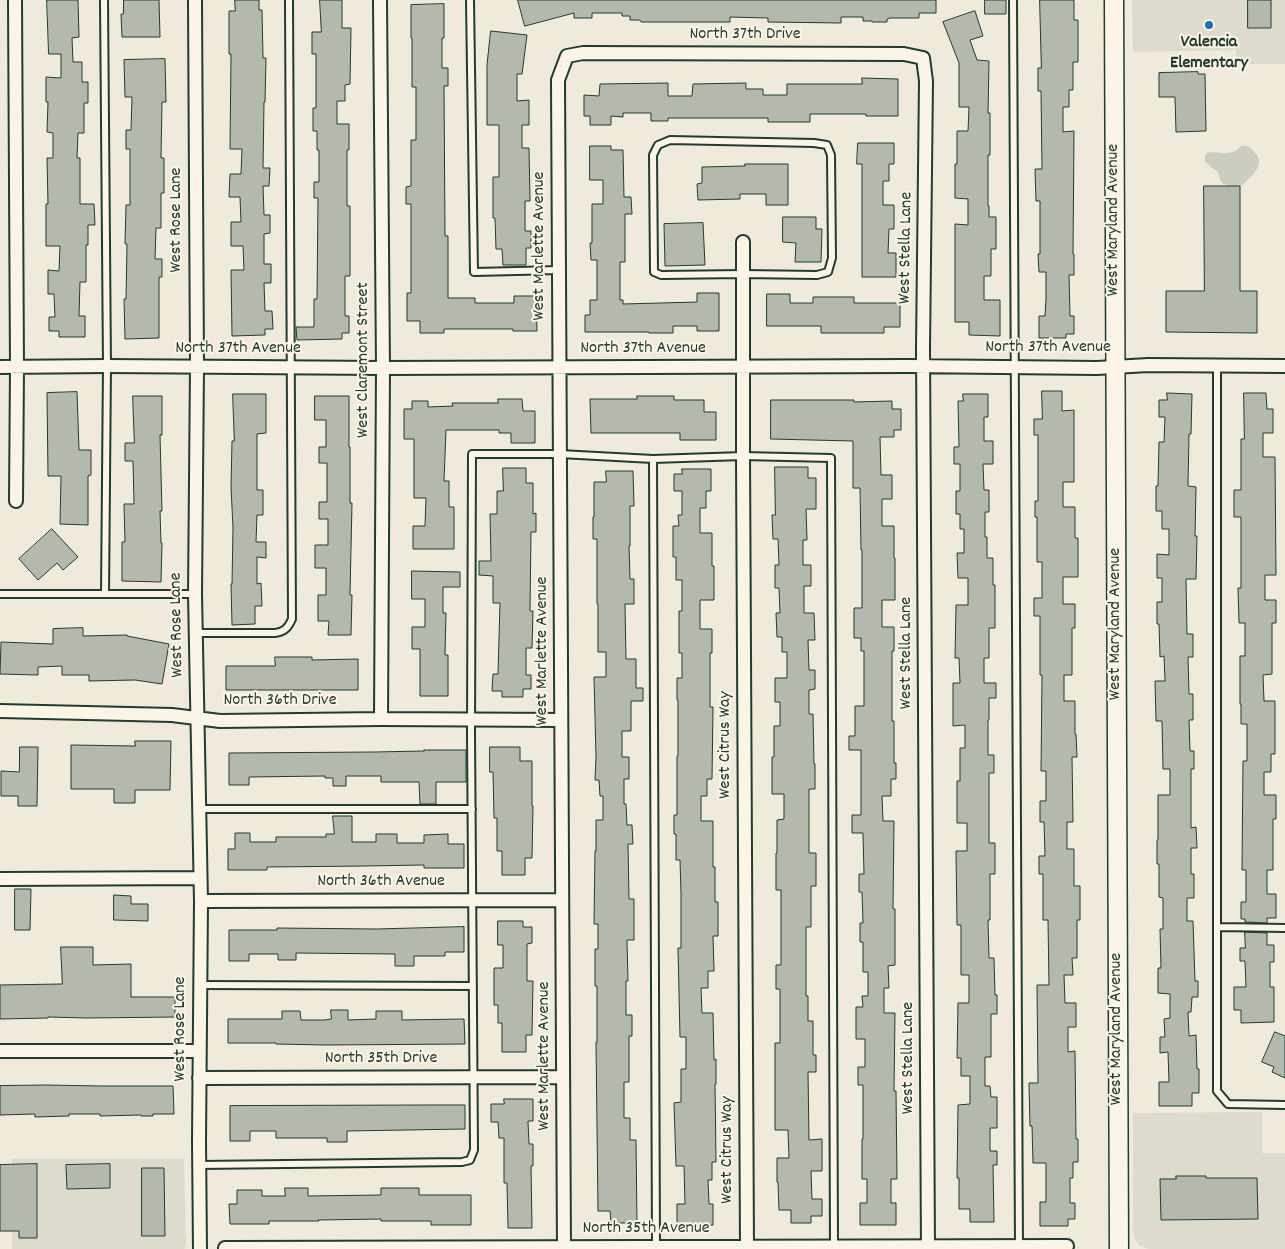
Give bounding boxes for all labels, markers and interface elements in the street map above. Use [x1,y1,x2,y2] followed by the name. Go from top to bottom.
[1203,19,1215,31] marker: Valencia Elementary
[689,25,801,47] street label: North 37th Drive
[1170,33,1248,76] place label: Valencia Elementary
[1104,144,1126,296] street label: West Maryland Avenue
[167,167,189,273] street label: West Rose Lane
[530,171,552,321] street label: West Marlette Avenue
[895,192,919,304] street label: West Stella Lane
[354,282,376,438] street label: West Claremont Street
[985,338,1111,360] street label: North 37th Avenue
[175,339,301,361] street label: North 37th Avenue
[580,339,706,361] street label: North 37th Avenue
[1106,548,1128,700] street label: West Maryland Avenue
[166,572,190,678] street label: West Rose Lane
[533,576,555,726] street label: West Marlette Avenue
[897,597,919,709] street label: West Stella Lane
[223,691,337,713] street label: North 36th Drive
[716,691,738,799] street label: West Citrus Way
[317,872,445,894] street label: North 36th Avenue
[1107,953,1129,1105] street label: West Maryland Avenue
[171,976,193,1082] street label: West Rose Lane
[535,981,557,1131] street label: West Marlette Avenue
[899,1002,921,1114] street label: West Stella Lane
[325,1049,437,1071] street label: North 35th Drive
[718,1096,740,1204] street label: West Citrus Way
[582,1219,710,1241] street label: North 35th Avenue

